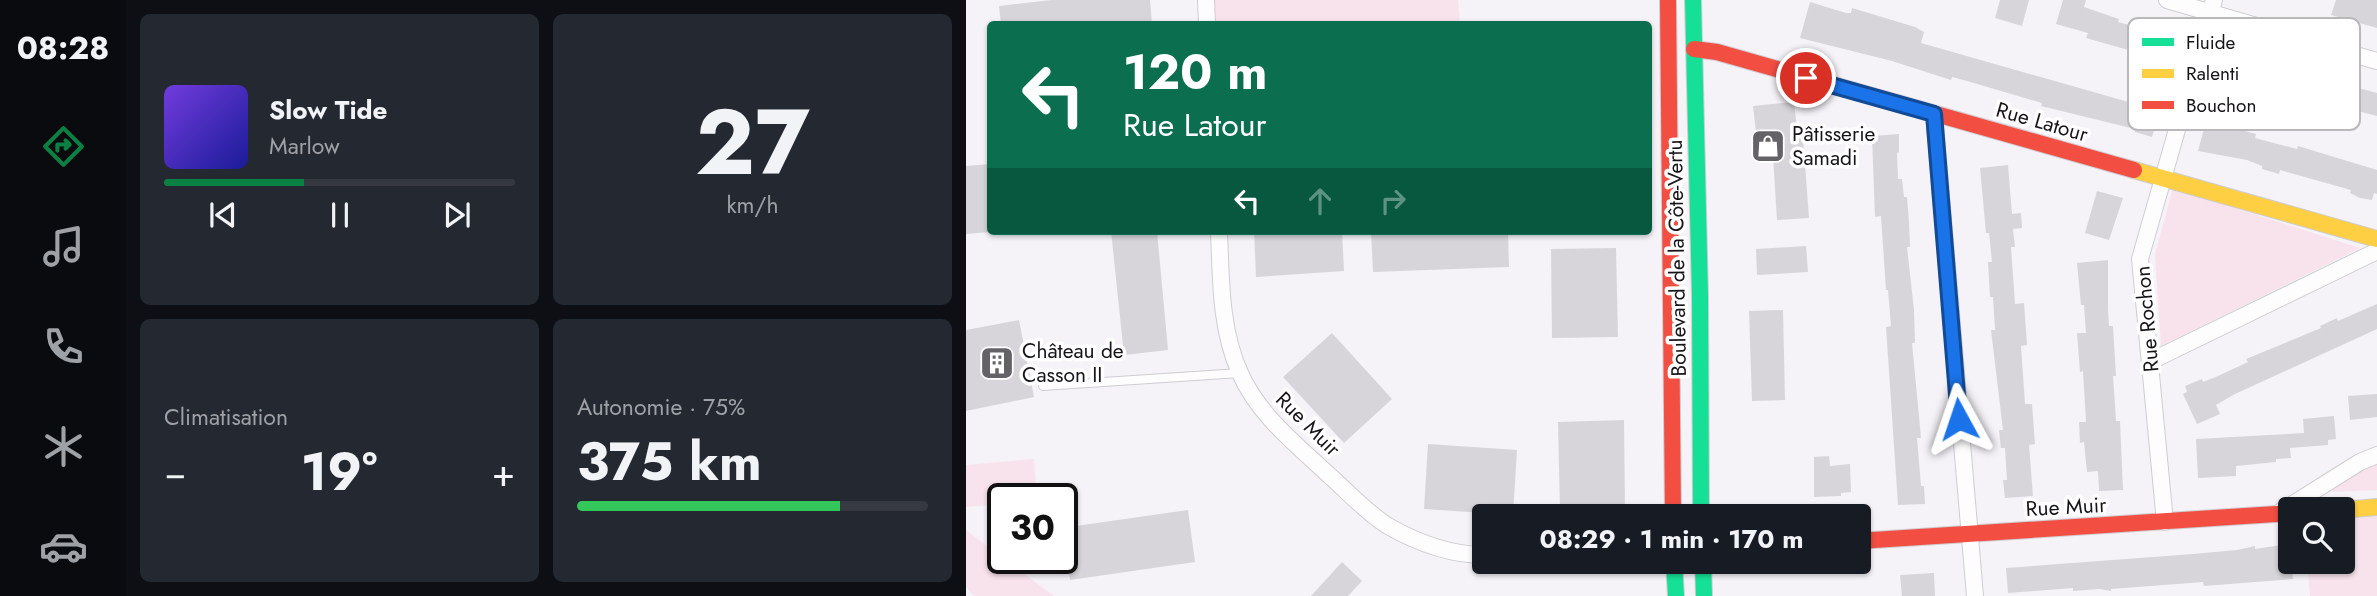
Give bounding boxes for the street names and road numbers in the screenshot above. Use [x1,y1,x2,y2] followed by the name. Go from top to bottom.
[1993,95,2092,150] street label: Rue Latour
[1660,139,1694,377] street label: Boulevard de la Côte-Vertu
[2127,265,2167,373] street label: Rue Rochon
[1269,385,1348,464] street label: Rue Muir
[2025,490,2108,524] street label: Rue Muir

